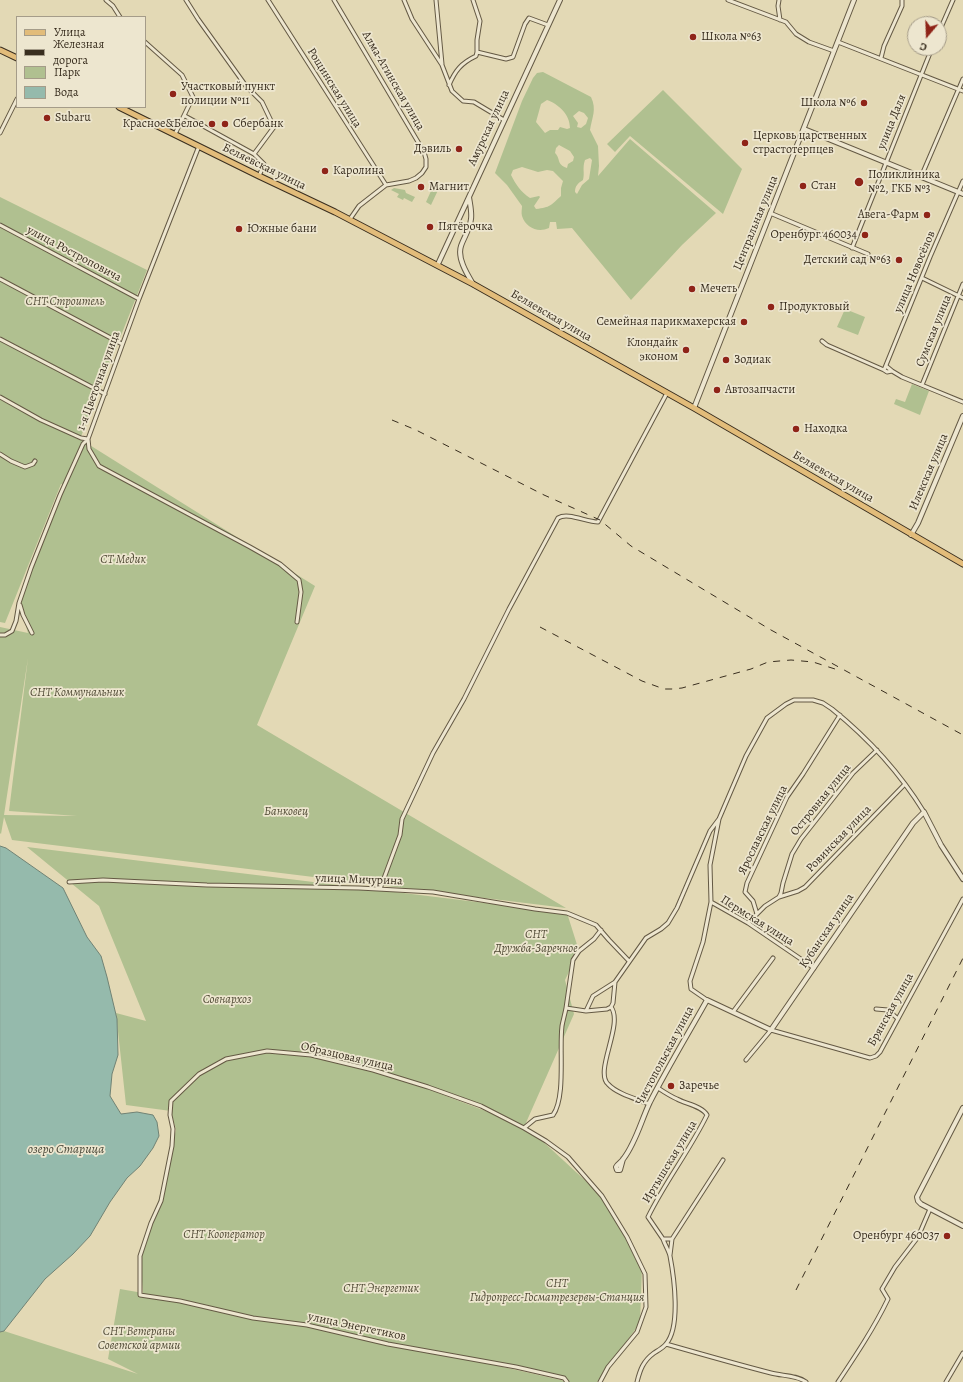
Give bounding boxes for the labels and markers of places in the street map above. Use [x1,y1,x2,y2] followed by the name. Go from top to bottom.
[701,30,762,44] place label: Школа №63
[688,32,698,42] marker: Школа №63
[181,80,275,108] place label: Участковый пункт полиции №11
[168,89,178,99] marker: Участковый пункт полиции №11
[800,96,856,110] place label: Школа №6
[859,98,869,108] marker: Школа №6
[55,111,91,125] place label: Subaru
[42,113,52,123] marker: Subaru
[122,117,204,131] place label: Красное&Белое
[233,117,283,131] place label: Сбербанк
[207,119,217,129] marker: Красное&Белое
[220,119,230,129] marker: Сбербанк
[753,129,867,157] place label: Церковь царственных страстотерпцев
[740,138,750,148] marker: Церковь царственных страстотерпцев
[414,142,451,156] place label: Дэвиль
[454,144,464,154] marker: Дэвиль
[333,164,384,178] place label: Каролина
[320,166,330,176] marker: Каролина
[868,168,940,196] place label: Поликлиника №2, ГКБ №3
[853,176,865,188] marker: Поликлиника №2, ГКБ №3
[811,179,836,193] place label: Стан
[429,180,469,194] place label: Магнит
[798,181,808,191] marker: Стан
[416,182,426,192] marker: Магнит
[858,208,919,222] place label: Авега-Фарм
[922,210,932,220] marker: Авега-Фарм
[438,220,493,234] place label: Пятёрочка
[247,222,317,236] place label: Южные бани
[425,222,435,232] marker: Пятёрочка
[234,224,244,234] marker: Южные бани
[770,228,857,242] place label: Оренбург 460034
[860,230,870,240] marker: Оренбург 460034
[804,253,891,267] place label: Детский сад №63
[894,255,904,265] marker: Детский сад №63
[700,282,737,296] place label: Мечеть
[687,284,697,294] marker: Мечеть
[779,300,850,314] place label: Продуктовый
[766,302,776,312] marker: Продуктовый
[597,315,736,329] place label: Семейная парикмахерская
[739,317,749,327] marker: Семейная парикмахерская
[627,336,678,364] place label: Клондайк эконом
[681,345,691,355] marker: Клондайк эконом
[734,353,771,367] place label: Зодиак
[721,355,731,365] marker: Зодиак
[725,383,795,397] place label: Автозапчасти
[712,385,722,395] marker: Автозапчасти
[804,422,847,436] place label: Находка
[791,424,801,434] marker: Находка
[679,1079,719,1093] place label: Заречье
[666,1081,676,1091] marker: Заречье
[853,1229,939,1243] place label: Оренбург 460037
[942,1231,952,1241] marker: Оренбург 460037

